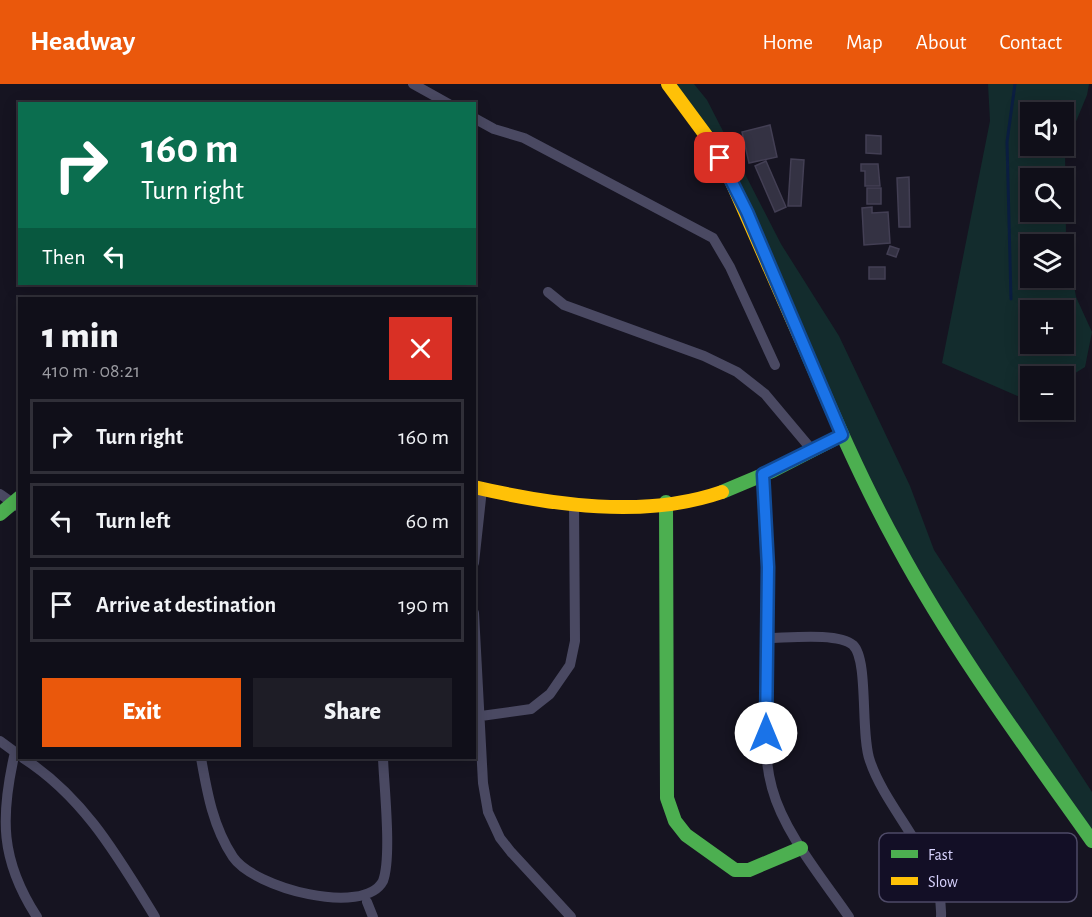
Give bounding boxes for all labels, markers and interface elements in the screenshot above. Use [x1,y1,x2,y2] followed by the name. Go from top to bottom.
[30,28,135,56] text: Headway
[762,32,813,53] text: Home
[846,32,883,53] text: Map
[916,32,966,53] text: About
[999,32,1062,53] text: Contact
[1020,102,1074,420] map controls
[1020,102,1074,156] button: sound
[42,126,120,204] icon: right
[141,128,239,170] text: 160 m
[694,132,745,183] pin
[703,141,736,174] icon: arrive
[1020,168,1074,222] button: search
[141,177,244,204] text: Turn right
[1020,234,1074,288] button: layers
[98,240,131,273] icon: left
[42,246,86,268] text: Then
[1020,300,1074,354] button: +
[389,317,452,380] button: close
[42,318,119,354] text: 1 min
[42,361,140,381] text: 410 m · 08:21
[1020,366,1074,420] button: −
[45,420,78,453] icon: right
[96,426,183,448] text: Turn right
[398,426,449,448] text: 160 m
[45,504,78,537] icon: left
[96,510,170,532] text: Turn left
[406,510,449,532] text: 60 m
[45,588,78,621] icon: arrive
[96,594,276,616] text: Arrive at destination
[398,594,449,616] text: 190 m
[42,678,241,747] button: Exit
[253,678,452,747] button: Share
[734,701,798,765] position arrow
[879,833,1077,902] legend
[928,847,953,863] text: Fast
[928,874,958,890] text: Slow

